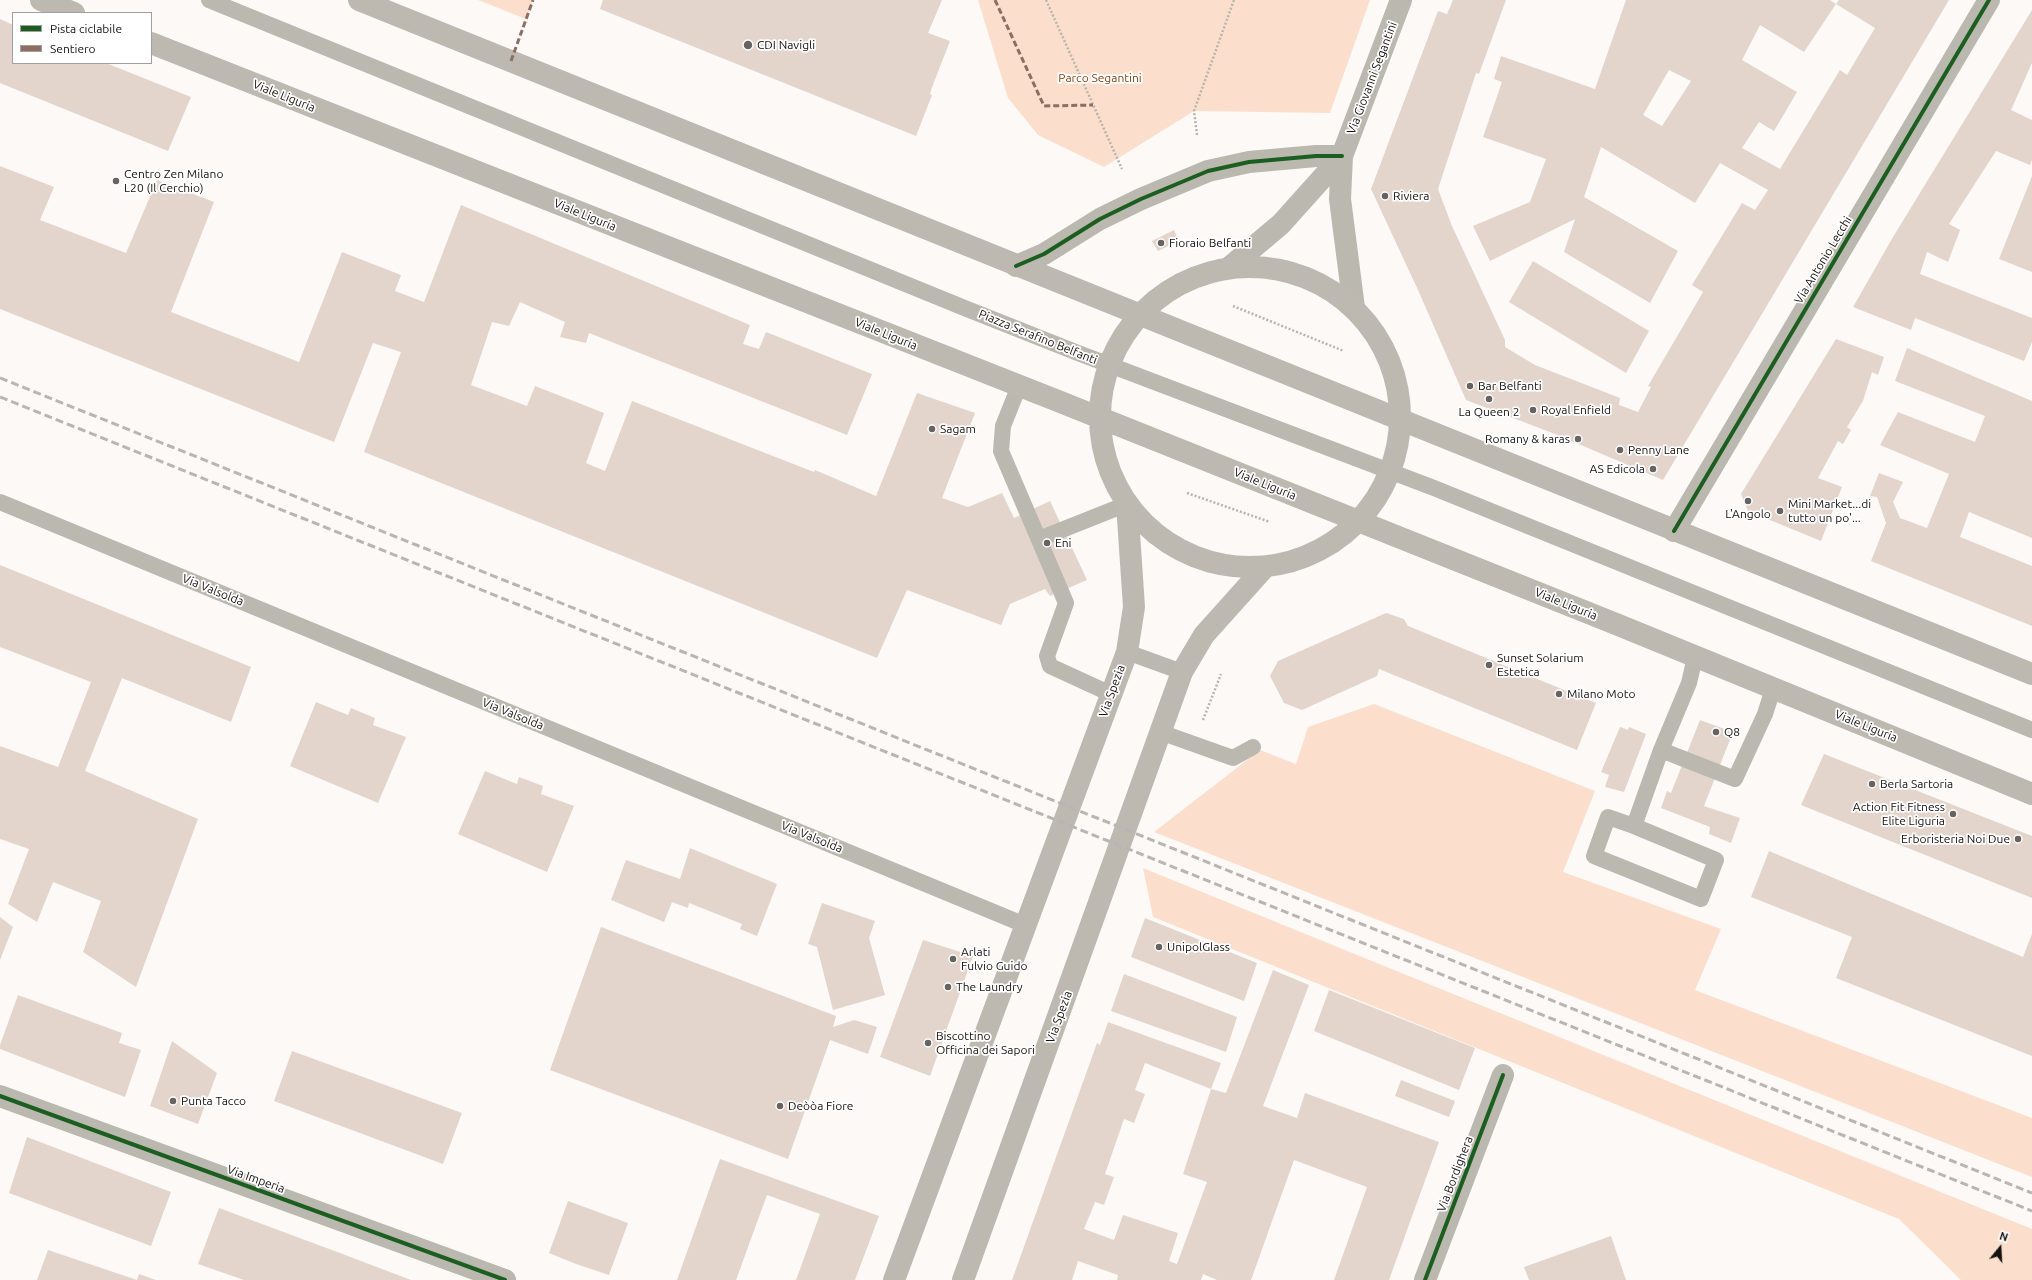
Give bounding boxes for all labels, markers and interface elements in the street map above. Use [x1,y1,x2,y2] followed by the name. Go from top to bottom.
[12,12,152,64] legend
[1344,20,1400,136] street label: Via Giovanni Segantini
[50,22,122,35] text: Pista ciclabile
[757,38,815,52] place label: CDI Navigli
[742,39,754,51] marker: CDI Navigli
[50,42,96,55] text: Sentiero
[1058,71,1142,85] park label: Parco Segantini
[251,77,317,115] street label: Viale Liguria
[124,167,223,195] place label: Centro Zen Milano L20 (Il Cerchio)
[111,176,121,186] marker: Centro Zen Milano L20 (Il Cerchio)
[1393,189,1429,203] place label: Riviera
[1380,191,1390,201] marker: Riviera
[552,196,618,234] street label: Viale Liguria
[1791,214,1855,306] street label: Via Antonio Lecchi
[1169,236,1251,250] place label: Fioraio Belfanti
[1156,238,1166,248] marker: Fioraio Belfanti
[977,307,1099,367] street label: Piazza Serafino Belfanti
[853,315,919,353] street label: Viale Liguria
[1478,379,1542,393] place label: Bar Belfanti
[1465,381,1475,391] marker: Bar Belfanti
[1484,394,1494,404] marker: La Queen 2
[1541,403,1611,417] place label: Royal Enfield
[1459,405,1519,419] place label: La Queen 2
[1528,405,1538,415] marker: Royal Enfield
[940,422,976,436] place label: Sagam
[927,424,937,434] marker: Sagam
[1485,432,1570,446] place label: Romany & karas
[1573,434,1583,444] marker: Romany & karas
[1628,443,1689,457] place label: Penny Lane
[1615,445,1625,455] marker: Penny Lane
[1590,462,1645,476] place label: AS Edicola
[1648,464,1658,474] marker: AS Edicola
[1232,465,1298,503] street label: Viale Liguria
[1743,496,1753,506] marker: L'Angolo
[1788,497,1871,525] place label: Mini Market...di tutto un po'...
[1775,506,1785,516] marker: Mini Market...di tutto un po'...
[1725,507,1771,521] place label: L'Angolo
[1055,536,1071,550] place label: Eni
[1042,538,1052,548] marker: Eni
[180,571,246,609] street label: Via Valsolda
[1533,585,1599,623] street label: Viale Liguria
[1497,651,1584,679] place label: Sunset Solarium Estetica
[1484,660,1494,670] marker: Sunset Solarium Estetica
[1096,663,1128,719] street label: Via Spezia
[1567,687,1635,701] place label: Milano Moto
[1554,689,1564,699] marker: Milano Moto
[480,695,546,733] street label: Via Valsolda
[1833,707,1899,745] street label: Viale Liguria
[1724,725,1740,739] place label: Q8
[1711,727,1721,737] marker: Q8
[1880,777,1953,791] place label: Berla Sartoria
[1867,779,1877,789] marker: Berla Sartoria
[1853,800,1945,828] place label: Action Fit Fitness Elite Liguria
[1948,809,1958,819] marker: Action Fit Fitness Elite Liguria
[779,818,845,856] street label: Via Valsolda
[1901,832,2010,846] place label: Erboristeria Noi Due
[2013,834,2023,844] marker: Erboristeria Noi Due
[1167,940,1230,954] place label: UnipolGlass
[1154,942,1164,952] marker: UnipolGlass
[961,945,1027,973] place label: Arlati Fulvio Guido
[948,954,958,964] marker: Arlati Fulvio Guido
[956,980,1023,994] place label: The Laundry
[943,982,953,992] marker: The Laundry
[1043,989,1075,1045] street label: Via Spezia
[936,1029,1035,1057] place label: Biscottino Officina dei Sapori
[923,1038,933,1048] marker: Biscottino Officina dei Sapori
[181,1094,246,1108] place label: Punta Tacco
[168,1096,178,1106] marker: Punta Tacco
[788,1099,853,1113] place label: Deòòa Fiore
[775,1101,785,1111] marker: Deòòa Fiore
[1434,1134,1476,1214] street label: Via Bordighera
[225,1162,287,1196] street label: Via Imperia
[1980,1228,2020,1268] north arrow
[1998,1230,2009,1244] text: N

